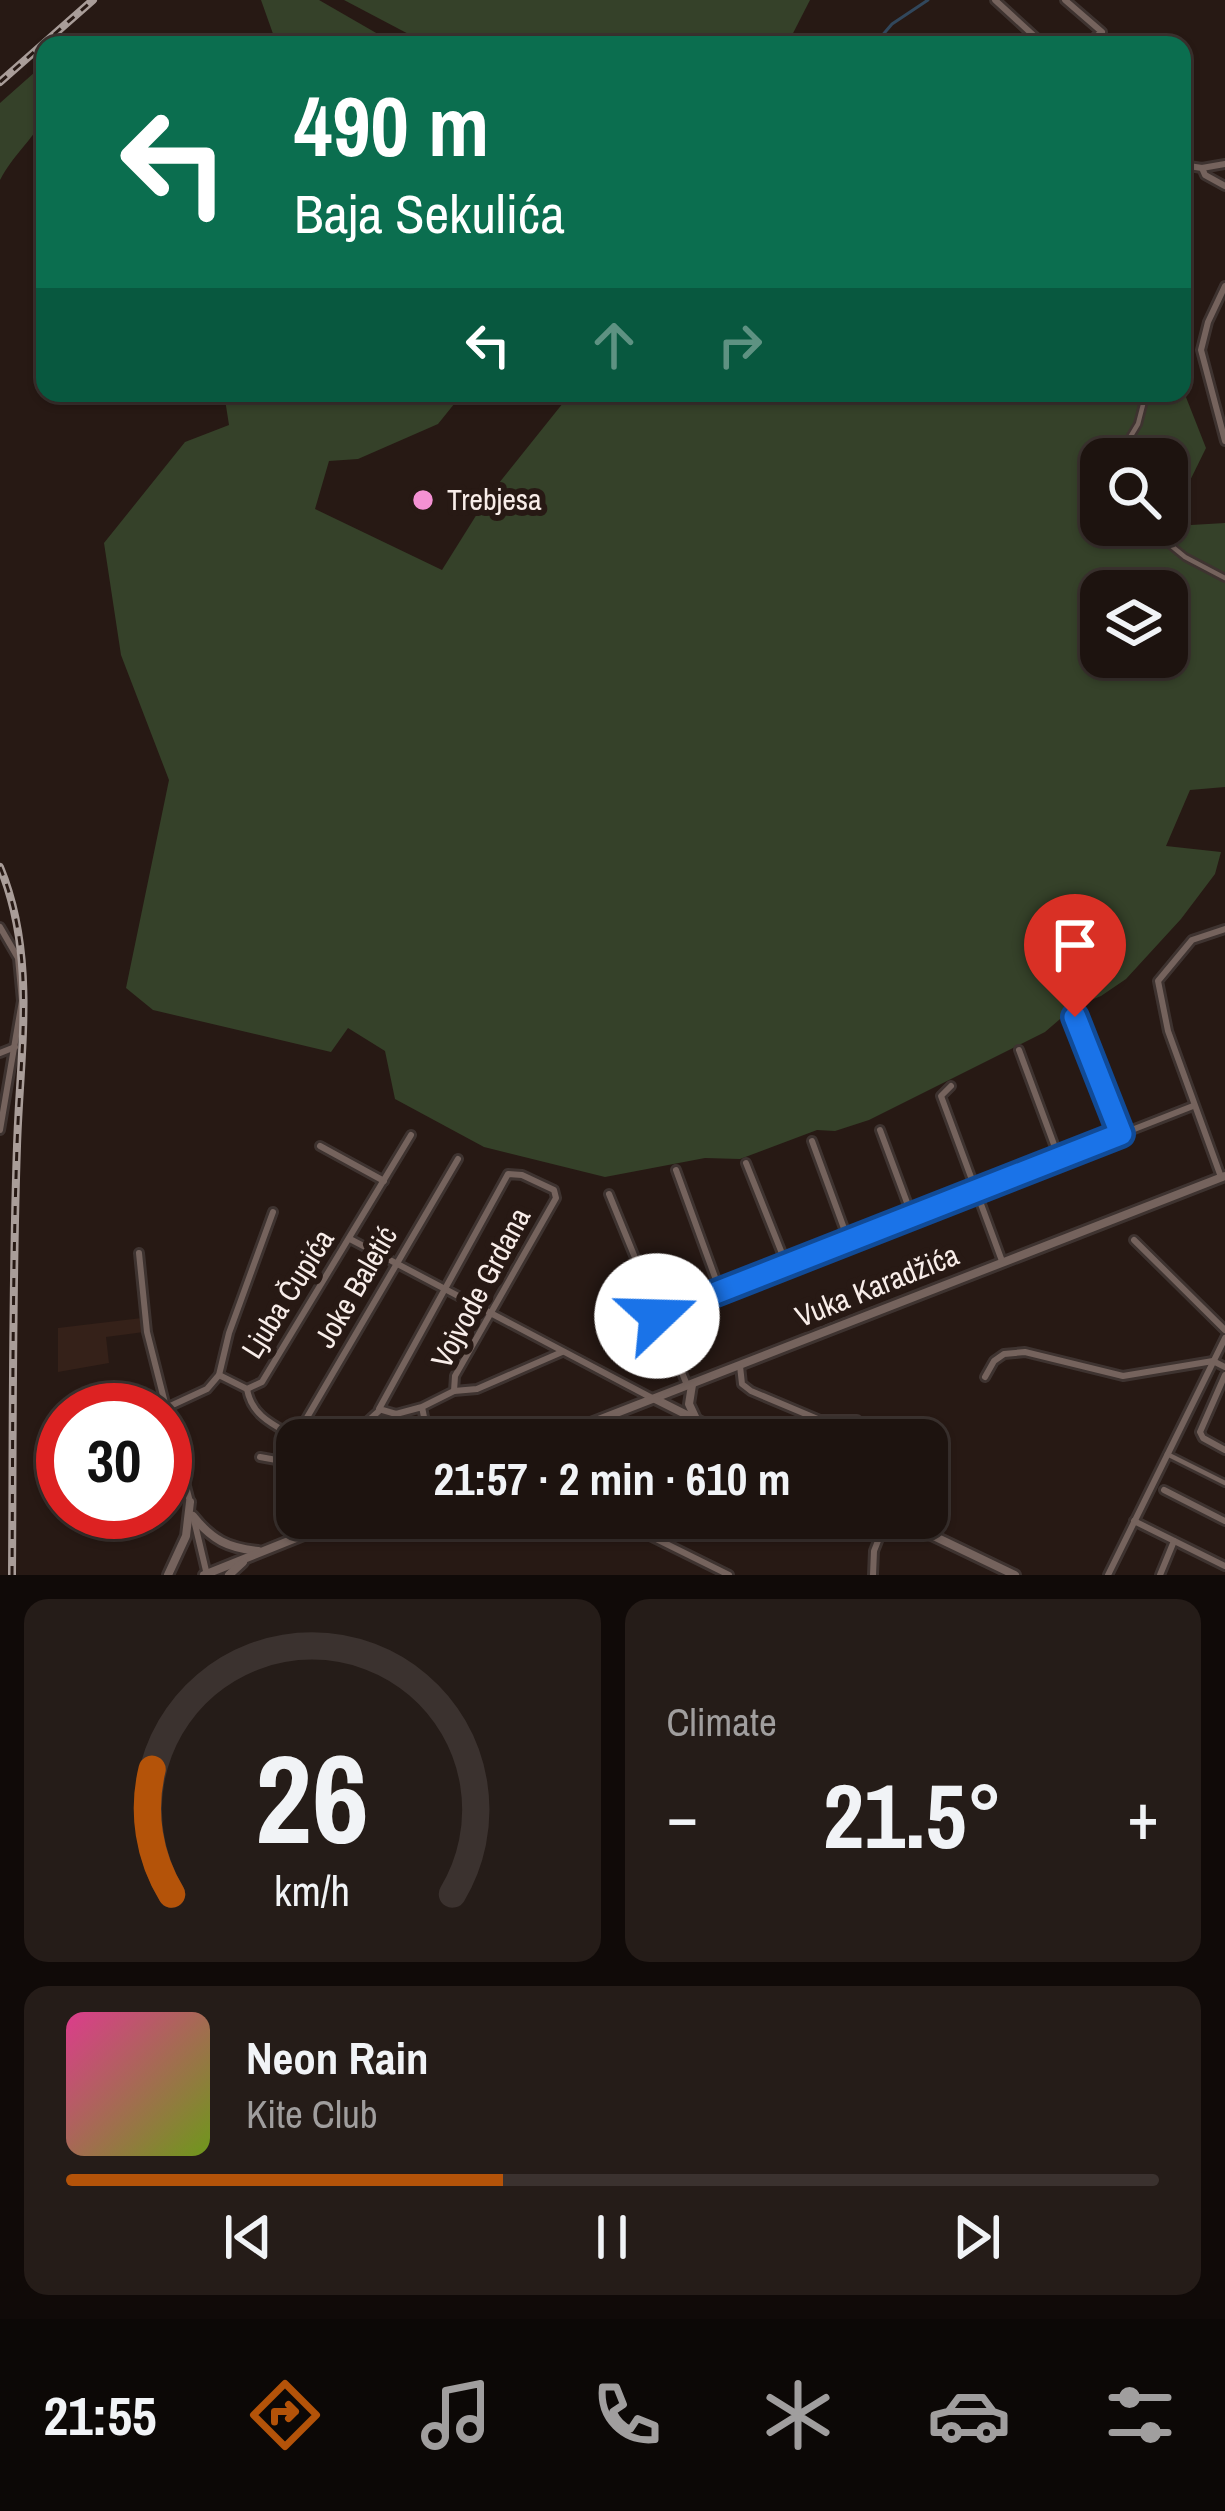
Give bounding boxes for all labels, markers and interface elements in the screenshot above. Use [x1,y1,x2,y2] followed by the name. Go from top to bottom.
[294,69,489,182] text: 490 m
[96,84,252,240] icon: left
[294,177,565,250] text: Baja Sekulića
[455,312,521,378] icon: left
[581,312,647,378] icon: ahead
[707,312,773,378] icon: right
[1080,438,1188,678] map controls
[1080,438,1188,546] button: search
[447,479,542,519] place label: Trebjesa
[410,487,436,513] marker: Trebjesa
[1080,570,1188,678] button: layers
[1024,894,1126,1017] pin
[1042,912,1108,978] icon: arrive
[421,1200,539,1375] street label: Vojvode Grdana
[304,1218,406,1355] street label: Joke Baletić
[232,1221,343,1366] street label: Ljuba Čupića
[789,1234,965,1336] street label: Vuka Karadžića
[594,1253,720,1379] position arrow
[36,1383,192,1539] speed limit sign: 30
[434,1448,790,1509] text: 21:57 · 2 min · 610 m
[667,1696,777,1748] text: Climate
[255,1714,369,1882] text: 26
[823,1755,1003,1876] text: 21.5°
[667,1771,698,1860] text: −
[1127,1771,1159,1860] text: +
[274,1861,350,1918] text: km/h
[246,2027,428,2088] text: Neon Rain
[246,2088,378,2140] text: Kite Club
[215,2204,281,2270] icon: previous
[579,2204,645,2270] icon: pause
[944,2204,1010,2270] icon: next
[243,2373,327,2457] icon: directions
[414,2373,498,2457] icon: music
[585,2373,669,2457] icon: phone
[756,2373,840,2457] icon: climate
[927,2373,1011,2457] icon: car
[1098,2373,1182,2457] icon: filters
[43,2379,157,2452] text: 21:55

